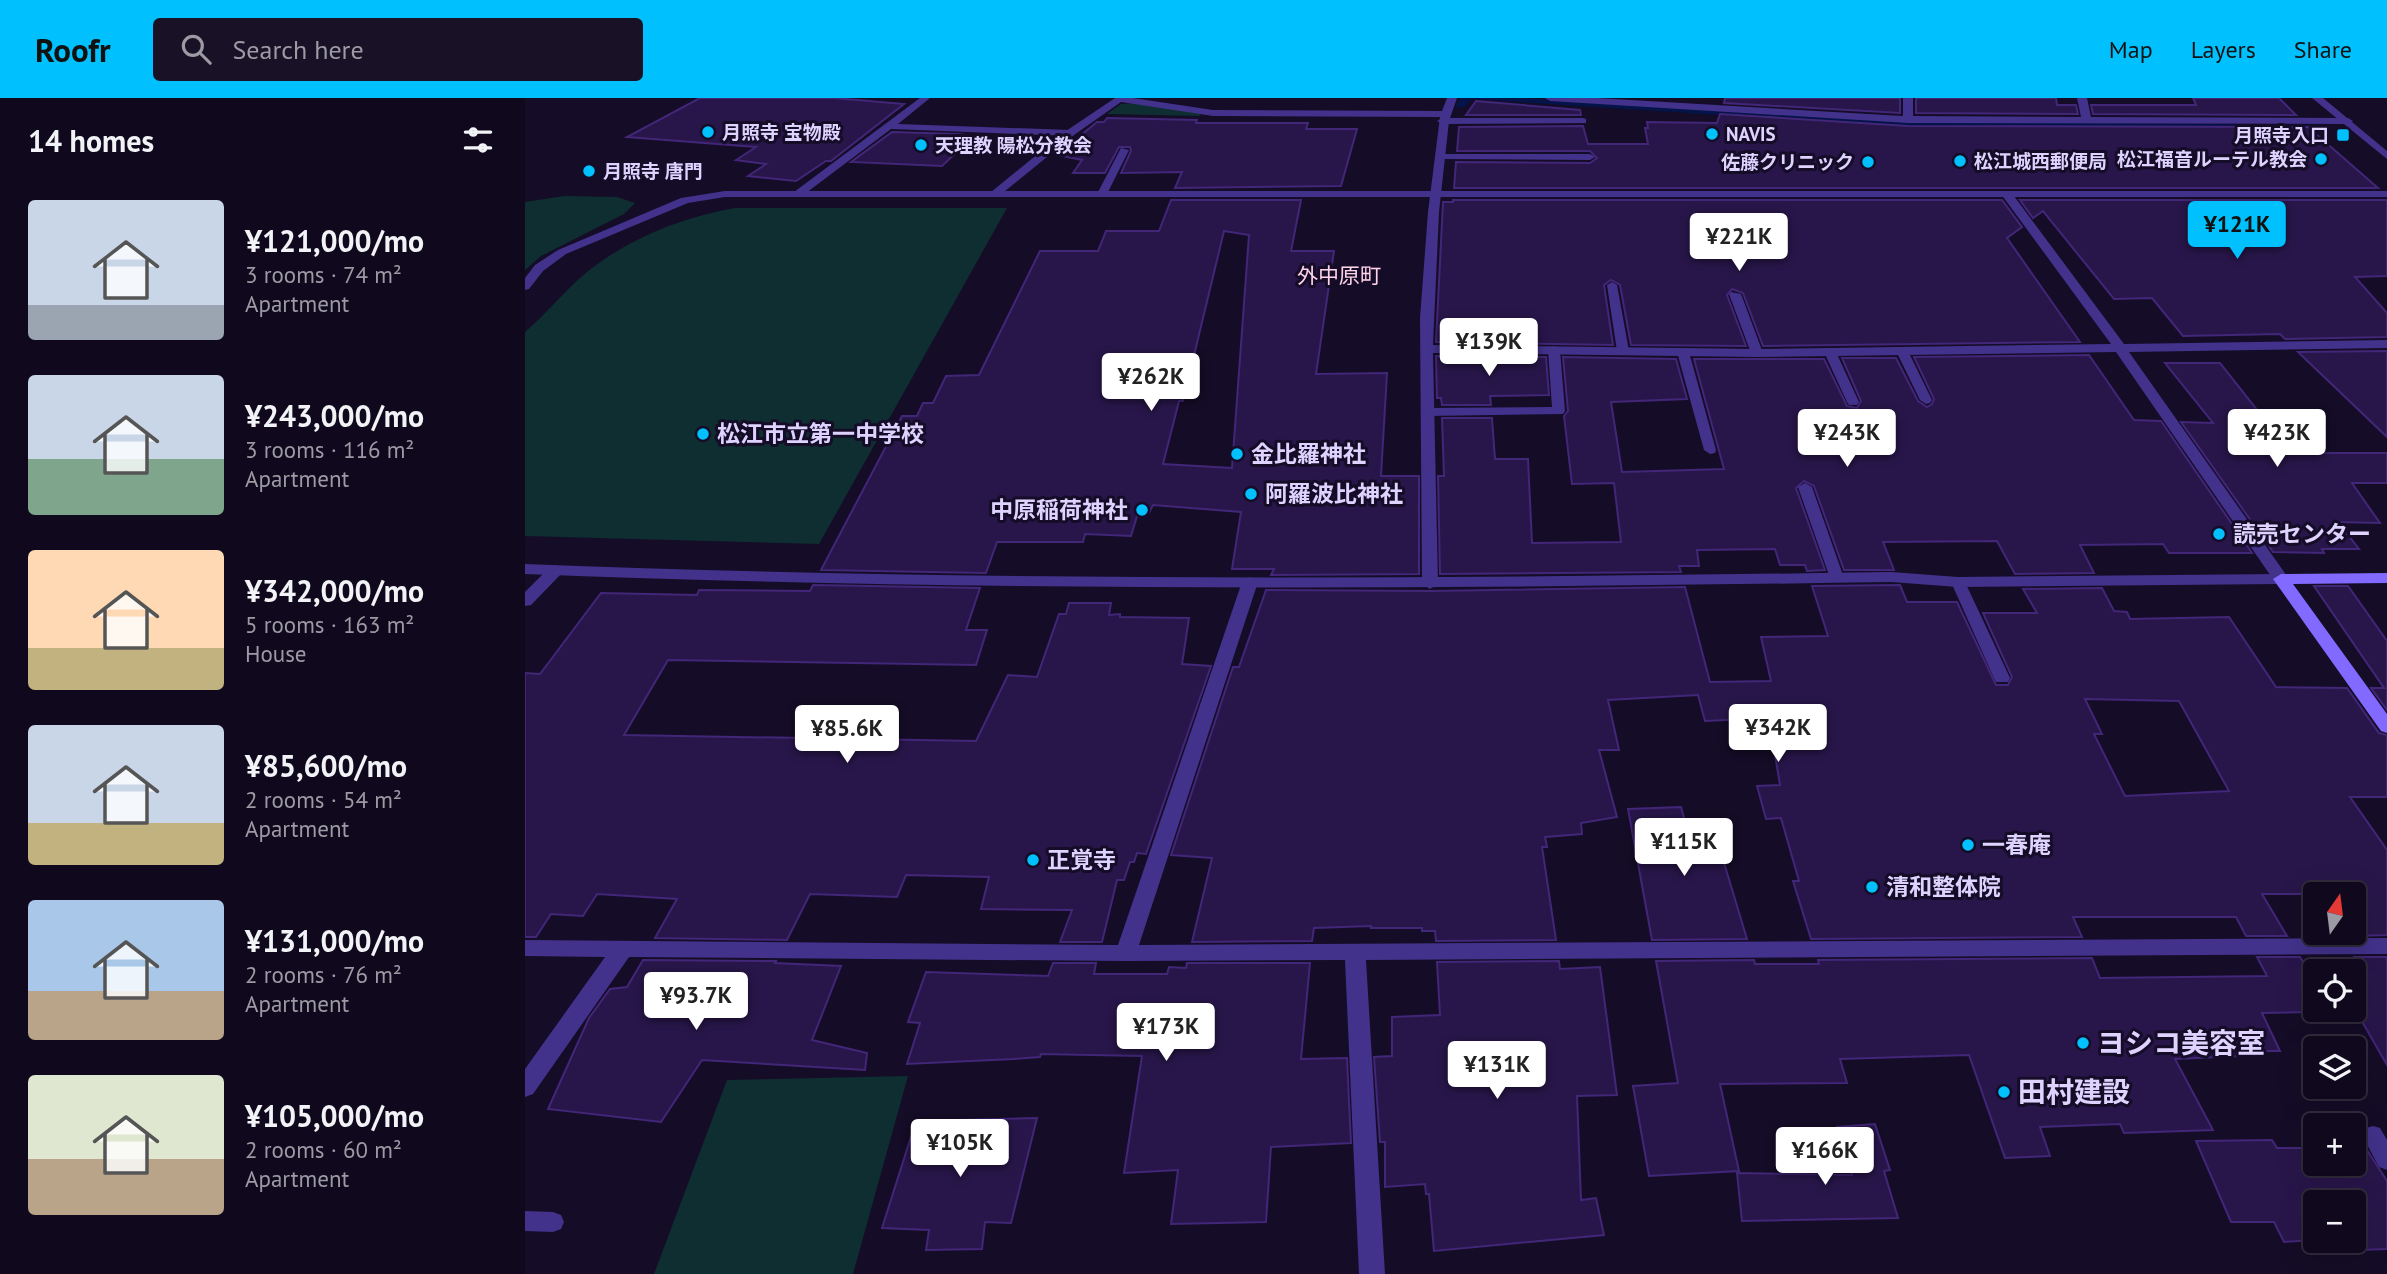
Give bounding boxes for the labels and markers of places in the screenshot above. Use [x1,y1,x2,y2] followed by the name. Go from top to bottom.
[722,120,841,144] place label: 月照寺 宝物殿
[1726,122,1776,146] place label: NAVIS
[2234,123,2329,147] place label: 月照寺入口
[700,124,716,140] marker: 月照寺 宝物殿
[1704,126,1720,142] marker: NAVIS
[2335,127,2351,143] marker: 月照寺入口
[935,133,1092,157] place label: 天理教 陽松分教会
[913,137,929,153] marker: 天理教 陽松分教会
[2117,147,2307,171] place label: 松江福音ルーテル教会
[1974,149,2107,173] place label: 松江城西郵便局
[1721,150,1854,174] place label: 佐藤クリニック
[2313,151,2329,167] marker: 松江福音ルーテル教会
[1952,153,1968,169] marker: 松江城西郵便局
[1860,154,1876,170] marker: 佐藤クリニック
[603,159,703,183] place label: 月照寺 唐門
[581,163,597,179] marker: 月照寺 唐門
[2188,202,2286,261] pin: ¥121K
[1690,214,1788,273] pin: ¥221K
[1440,318,1538,378] pin: ¥139K
[1102,354,1200,413] pin: ¥262K
[1798,410,1896,469] pin: ¥243K
[2228,410,2326,469] pin: ¥423K
[717,419,924,448] place label: 松江市立第一中学校
[695,426,711,442] marker: 松江市立第一中学校
[1251,439,1366,468] place label: 金比羅神社
[1229,446,1245,462] marker: 金比羅神社
[1265,479,1403,508] place label: 阿羅波比神社
[1243,486,1259,502] marker: 阿羅波比神社
[990,495,1128,524] place label: 中原稲荷神社
[1134,502,1150,518] marker: 中原稲荷神社
[2233,519,2371,548] place label: 読売センター
[2211,526,2227,542] marker: 読売センター
[1729,704,1827,764] pin: ¥342K
[790,706,904,765] pin: ¥85.6K
[1635,818,1733,878] pin: ¥115K
[1982,830,2051,859] place label: 一春庵
[1960,837,1976,853] marker: 一春庵
[1047,845,1116,874] place label: 正覚寺
[1025,852,1041,868] marker: 正覚寺
[1886,872,2001,901] place label: 清和整体院
[1864,879,1880,895] marker: 清和整体院
[639,972,753,1032] pin: ¥93.7K
[1117,1004,1215,1063] pin: ¥173K
[2097,1024,2265,1061] place label: ヨシコ美容室
[2075,1035,2091,1051] marker: ヨシコ美容室
[1448,1042,1546,1101] pin: ¥131K
[2018,1073,2130,1110] place label: 田村建設
[1996,1084,2012,1100] marker: 田村建設
[911,1119,1009,1179] pin: ¥105K
[1776,1128,1874,1187] pin: ¥166K

